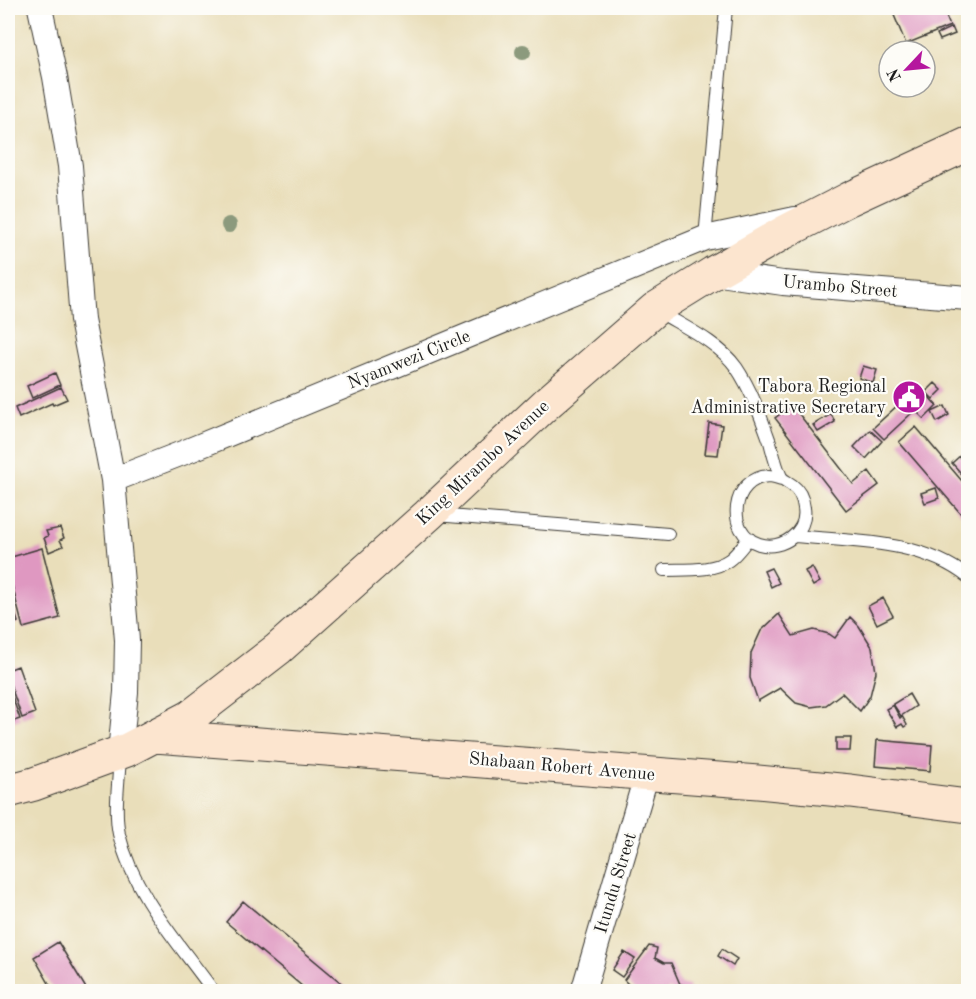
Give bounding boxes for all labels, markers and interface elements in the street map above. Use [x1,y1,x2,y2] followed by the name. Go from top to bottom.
[877,39,937,99] north arrow
[885,65,905,84] text: N
[782,273,898,301] street label: Urambo Street
[345,327,473,393] street label: Nyamwezi Circle
[691,378,886,417] place label: Tabora Regional Administrative Secretary
[891,379,927,415] public building icon: Tabora Regional Administrative Secretary
[413,397,553,529] street label: King Mirambo Avenue
[468,750,656,784] street label: Shabaan Robert Avenue
[592,830,640,936] street label: Itundu Street

